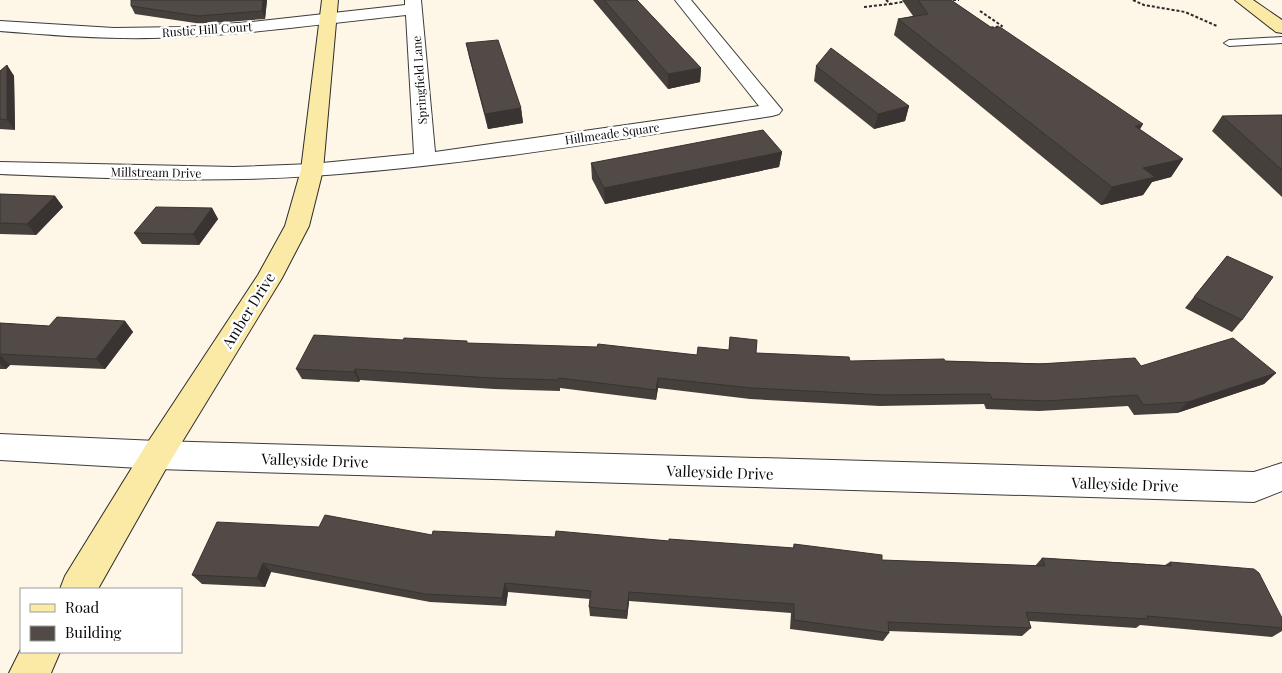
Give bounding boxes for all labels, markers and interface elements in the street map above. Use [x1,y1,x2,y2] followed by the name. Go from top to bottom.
[161,18,253,40] street label: Rustic Hill Court
[408,35,430,125] street label: Springfield Lane
[564,118,660,148] street label: Hillmeade Square
[111,163,201,181] street label: Millstream Drive
[216,268,279,352] street label: Amber Drive
[260,448,369,472] street label: Valleyside Drive
[665,460,774,484] street label: Valleyside Drive
[1070,472,1179,496] street label: Valleyside Drive
[20,588,182,653] legend
[65,597,99,617] text: Road
[65,622,122,642] text: Building

